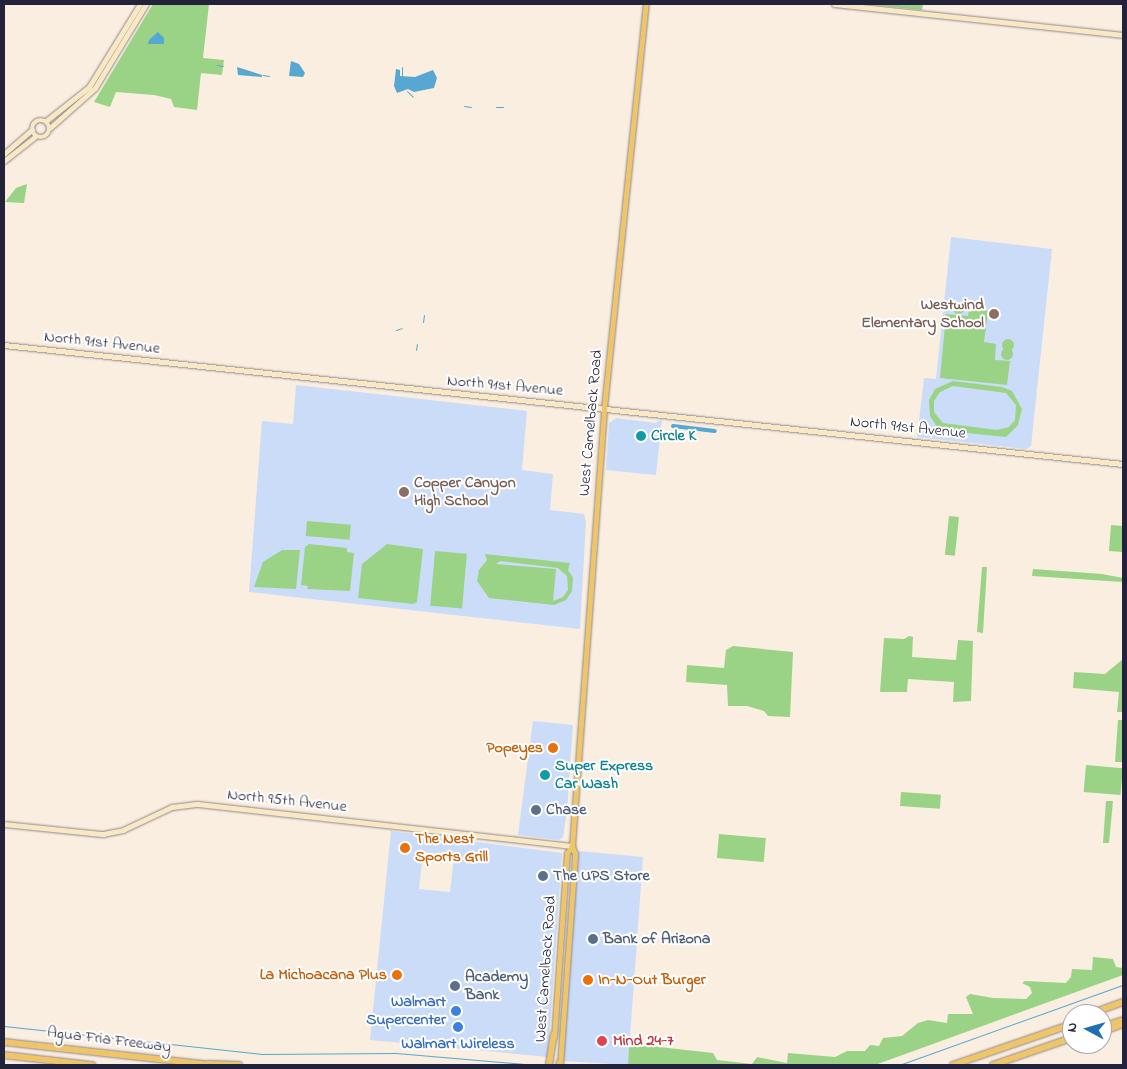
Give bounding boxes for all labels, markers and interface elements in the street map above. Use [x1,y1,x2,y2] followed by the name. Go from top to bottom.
[861,295,984,333] place label: Westwind Elementary School
[988,308,1000,320] marker: Westwind Elementary School
[43,327,161,359] street label: North 91st Avenue
[575,349,607,497] street label: West Camelback Road
[446,371,564,401] street label: North 91st Avenue
[849,412,967,444] street label: North 91st Avenue
[651,426,696,446] place label: Circle K
[635,430,647,442] marker: Circle K
[414,473,516,511] place label: Copper Canyon High School
[398,486,410,498] marker: Copper Canyon High School
[486,738,543,758] place label: Popeyes
[547,742,559,754] marker: Popeyes
[555,756,653,794] place label: Super Express Car Wash
[539,769,551,781] marker: Super Express Car Wash
[226,785,348,817] street label: North 95th Avenue
[546,800,586,820] place label: Chase
[530,804,542,816] marker: Chase
[415,829,488,867] place label: The Nest Sports Grill
[399,842,411,854] marker: The Nest Sports Grill
[553,866,650,886] place label: The UPS Store
[537,870,549,882] marker: The UPS Store
[531,895,561,1043] street label: West Camelback Road
[603,929,710,949] place label: Bank of Arizona
[587,933,599,945] marker: Bank of Arizona
[260,965,387,985] place label: La Michoacana Plus
[465,967,528,1005] place label: Academy Bank
[391,969,403,981] marker: La Michoacana Plus
[598,970,706,990] place label: In-N-Out Burger
[582,974,594,986] marker: In-N-Out Burger
[449,980,461,992] marker: Academy Bank
[366,992,446,1030] place label: Walmart Supercenter
[1062,1004,1112,1054] north arrow
[450,1005,462,1017] marker: Walmart Supercenter
[452,1021,464,1033] marker: Walmart Wireless
[1062,1022,1084,1033] text: N
[46,1023,172,1057] street label: Agua Fria Freeway
[613,1031,674,1051] place label: Mind 24-7
[401,1034,515,1054] place label: Walmart Wireless
[595,1034,609,1048] marker: Mind 24-7

